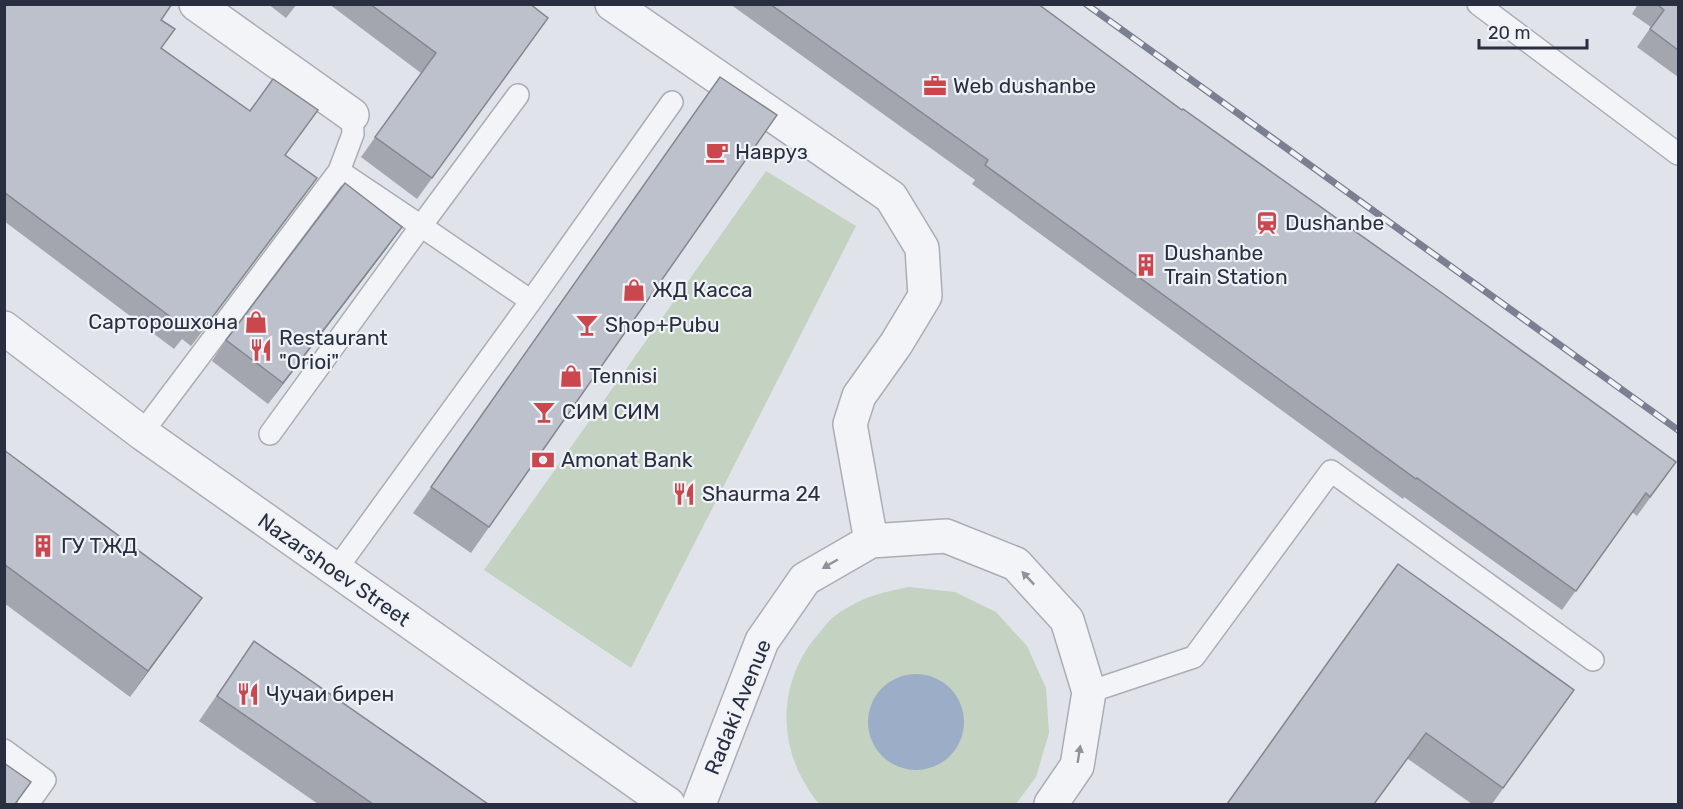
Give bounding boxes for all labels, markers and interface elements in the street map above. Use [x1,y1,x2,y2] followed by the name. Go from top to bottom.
[1479,12,1587,50] scale bar
[1488,22,1530,44] text: 20 m
[922,73,948,99] office icon: Web dushanbe
[953,73,1096,98] place label: Web dushanbe
[704,139,730,165] cafe icon: Навруз
[735,139,808,164] place label: Навруз
[1254,210,1280,236] station icon: Dushanbe
[1285,210,1384,235] place label: Dushanbe
[1164,240,1288,289] place label: Dushanbe Train Station
[1133,252,1159,278] building icon: Dushanbe Train Station
[621,277,647,303] shop icon: ЖД Касса
[652,277,753,302] place label: ЖД Касса
[88,309,238,334] place label: Сарторошхона
[243,309,269,335] shop icon: Сарторошхона
[574,312,600,338] bar icon: Shop+Pubu
[605,312,720,337] place label: Shop+Pubu
[279,325,388,374] place label: Restaurant "Orioi"
[248,337,274,363] restaurant icon: Restaurant "Orioi"
[558,363,584,389] shop icon: Tennisi
[589,363,657,388] place label: Tennisi
[531,399,557,425] bar icon: СИМ СИМ
[562,399,660,424] place label: СИМ СИМ
[530,447,556,473] bank icon: Amonat Bank
[561,447,693,472] place label: Amonat Bank
[671,481,697,507] restaurant icon: Shaurma 24
[702,481,821,506] place label: Shaurma 24
[253,508,415,632] street label: Nazarshoev Street
[30,533,56,559] building icon: ГУ ТЖД
[61,533,137,558] place label: ГУ ТЖД
[821,559,838,569] one-way arrow
[1022,572,1036,586] one-way arrow
[699,636,776,778] street label: Radaki Avenue
[235,681,261,707] restaurant icon: Чучаи бирен
[266,681,394,706] place label: Чучаи бирен
[1075,745,1084,764] one-way arrow

